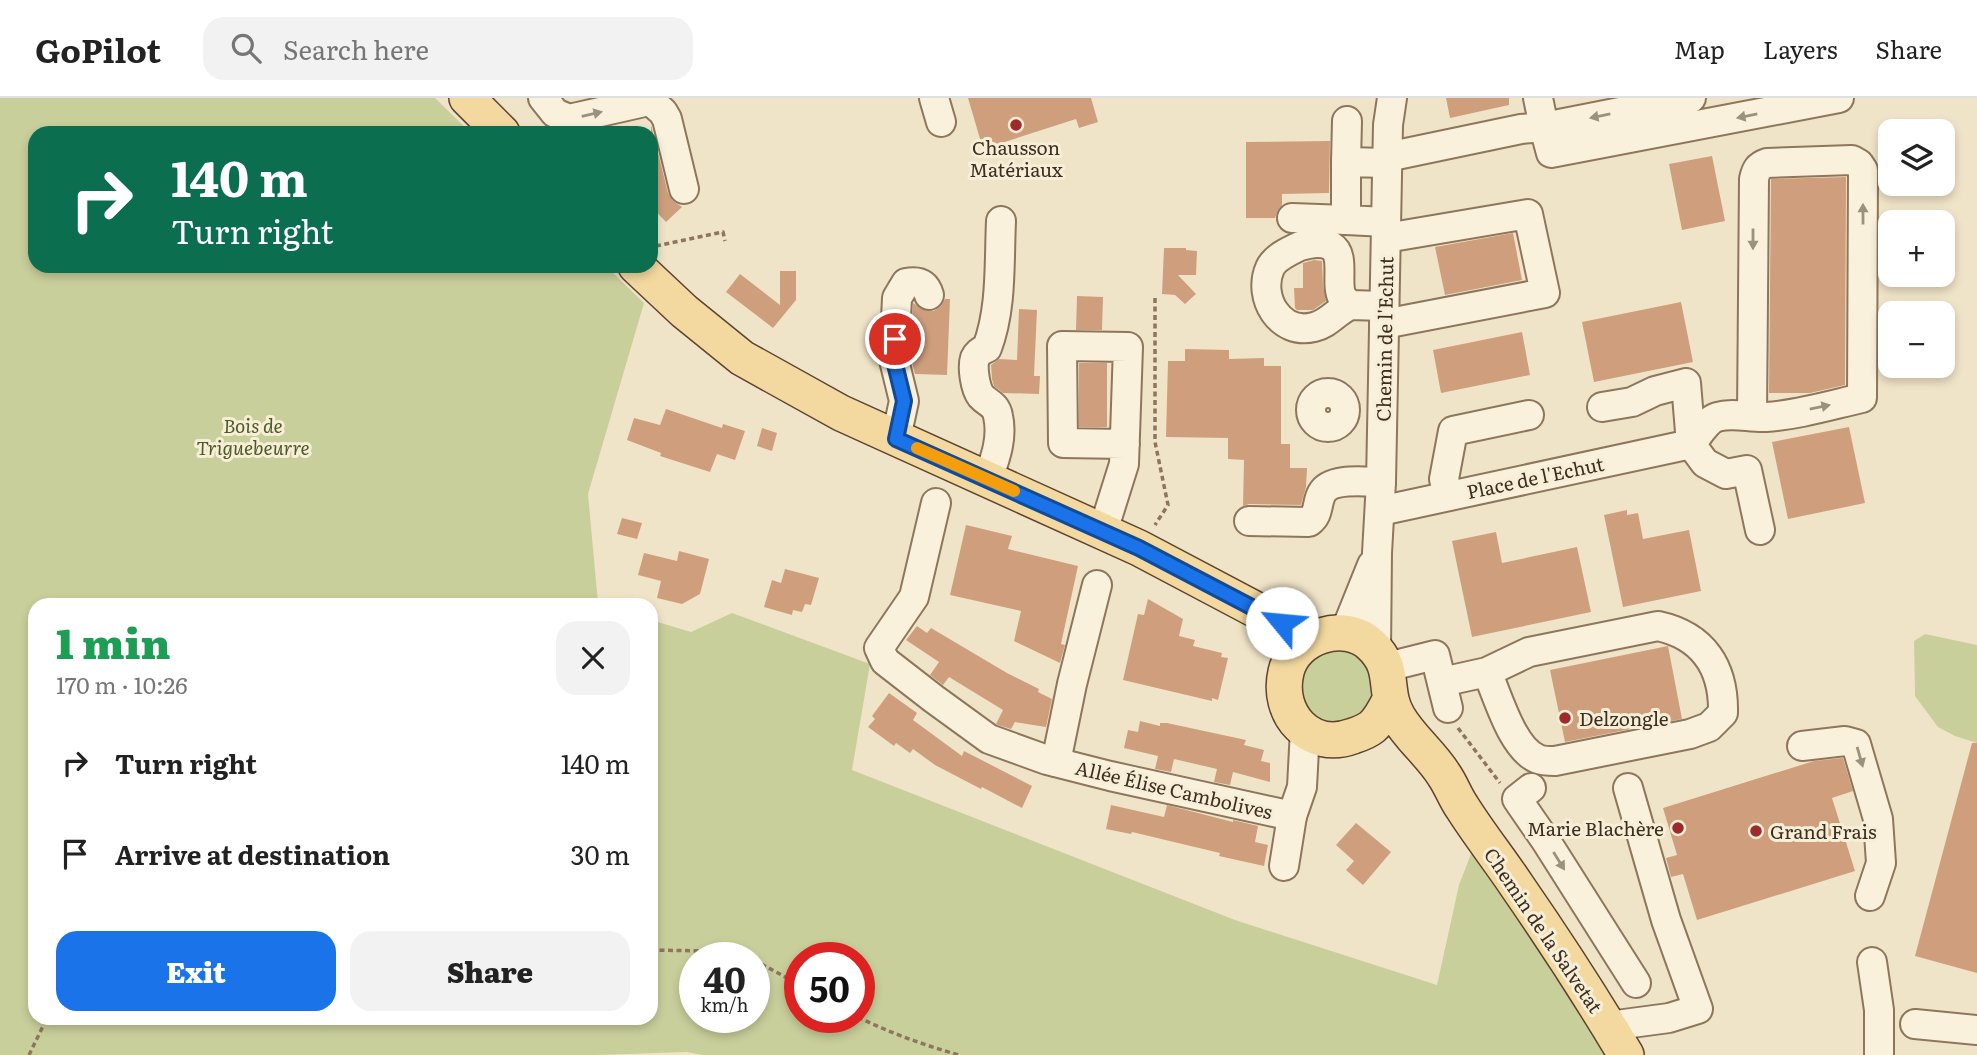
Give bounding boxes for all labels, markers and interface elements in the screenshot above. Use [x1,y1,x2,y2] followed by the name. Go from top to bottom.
[203,17,693,80] search box
[35,24,161,73] text: GoPilot
[227,29,265,67] icon: search
[283,29,429,68] text: Search here
[1674,31,1725,66] text: Map
[1763,31,1837,66] text: Layers
[1875,31,1942,66] text: Share
[581,109,603,120] one-way arrow
[1589,110,1611,121] one-way arrow
[1736,110,1758,121] one-way arrow
[1008,117,1024,133] marker: Chausson Matériaux
[1878,119,1955,378] map controls
[1878,119,1955,196] button: layers
[969,133,1063,183] place label: Chausson Matériaux
[171,139,308,212] text: 140 m
[56,154,147,245] icon: right
[1857,203,1869,225] one-way arrow
[171,206,333,254] text: Turn right
[1878,210,1955,287] button: +
[1747,228,1759,250] one-way arrow
[1369,256,1399,422] street label: Chemin de l'Echut
[1878,301,1955,378] button: −
[865,309,925,369] pin
[876,320,914,358] icon: arrive
[1809,402,1831,413] one-way arrow
[196,411,310,461] park label: Bois de Triguebeurre
[1464,449,1607,505] street label: Place de l'Echut
[1245,586,1319,660] position arrow
[56,610,171,672] text: 1 min
[556,621,630,695] button: close
[56,667,188,701] text: 170 m · 10:26
[1579,704,1669,732] place label: Delzongle
[1557,710,1573,726] marker: Delzongle
[115,743,257,782] text: Turn right
[561,743,630,782] text: 140 m
[56,744,94,782] icon: right
[1855,747,1865,768] one-way arrow
[1073,753,1276,825] street label: Allée Élise Cambolives
[1527,814,1664,842] place label: Marie Blachère
[1770,817,1877,845] place label: Grand Frais
[1670,820,1686,836] marker: Marie Blachère
[1748,823,1764,839] marker: Grand Frais
[115,834,390,873] text: Arrive at destination
[570,834,630,873] text: 30 m
[56,835,94,873] icon: arrive
[1478,842,1610,1019] street label: Chemin de la Salvetat
[1552,851,1565,870] one-way arrow
[56,931,336,1011] button: Exit
[350,931,630,1011] button: Share
[784,942,875,1033] speed limit sign: 50
[703,952,746,1004] text: 40
[701,991,748,1018] text: km/h

